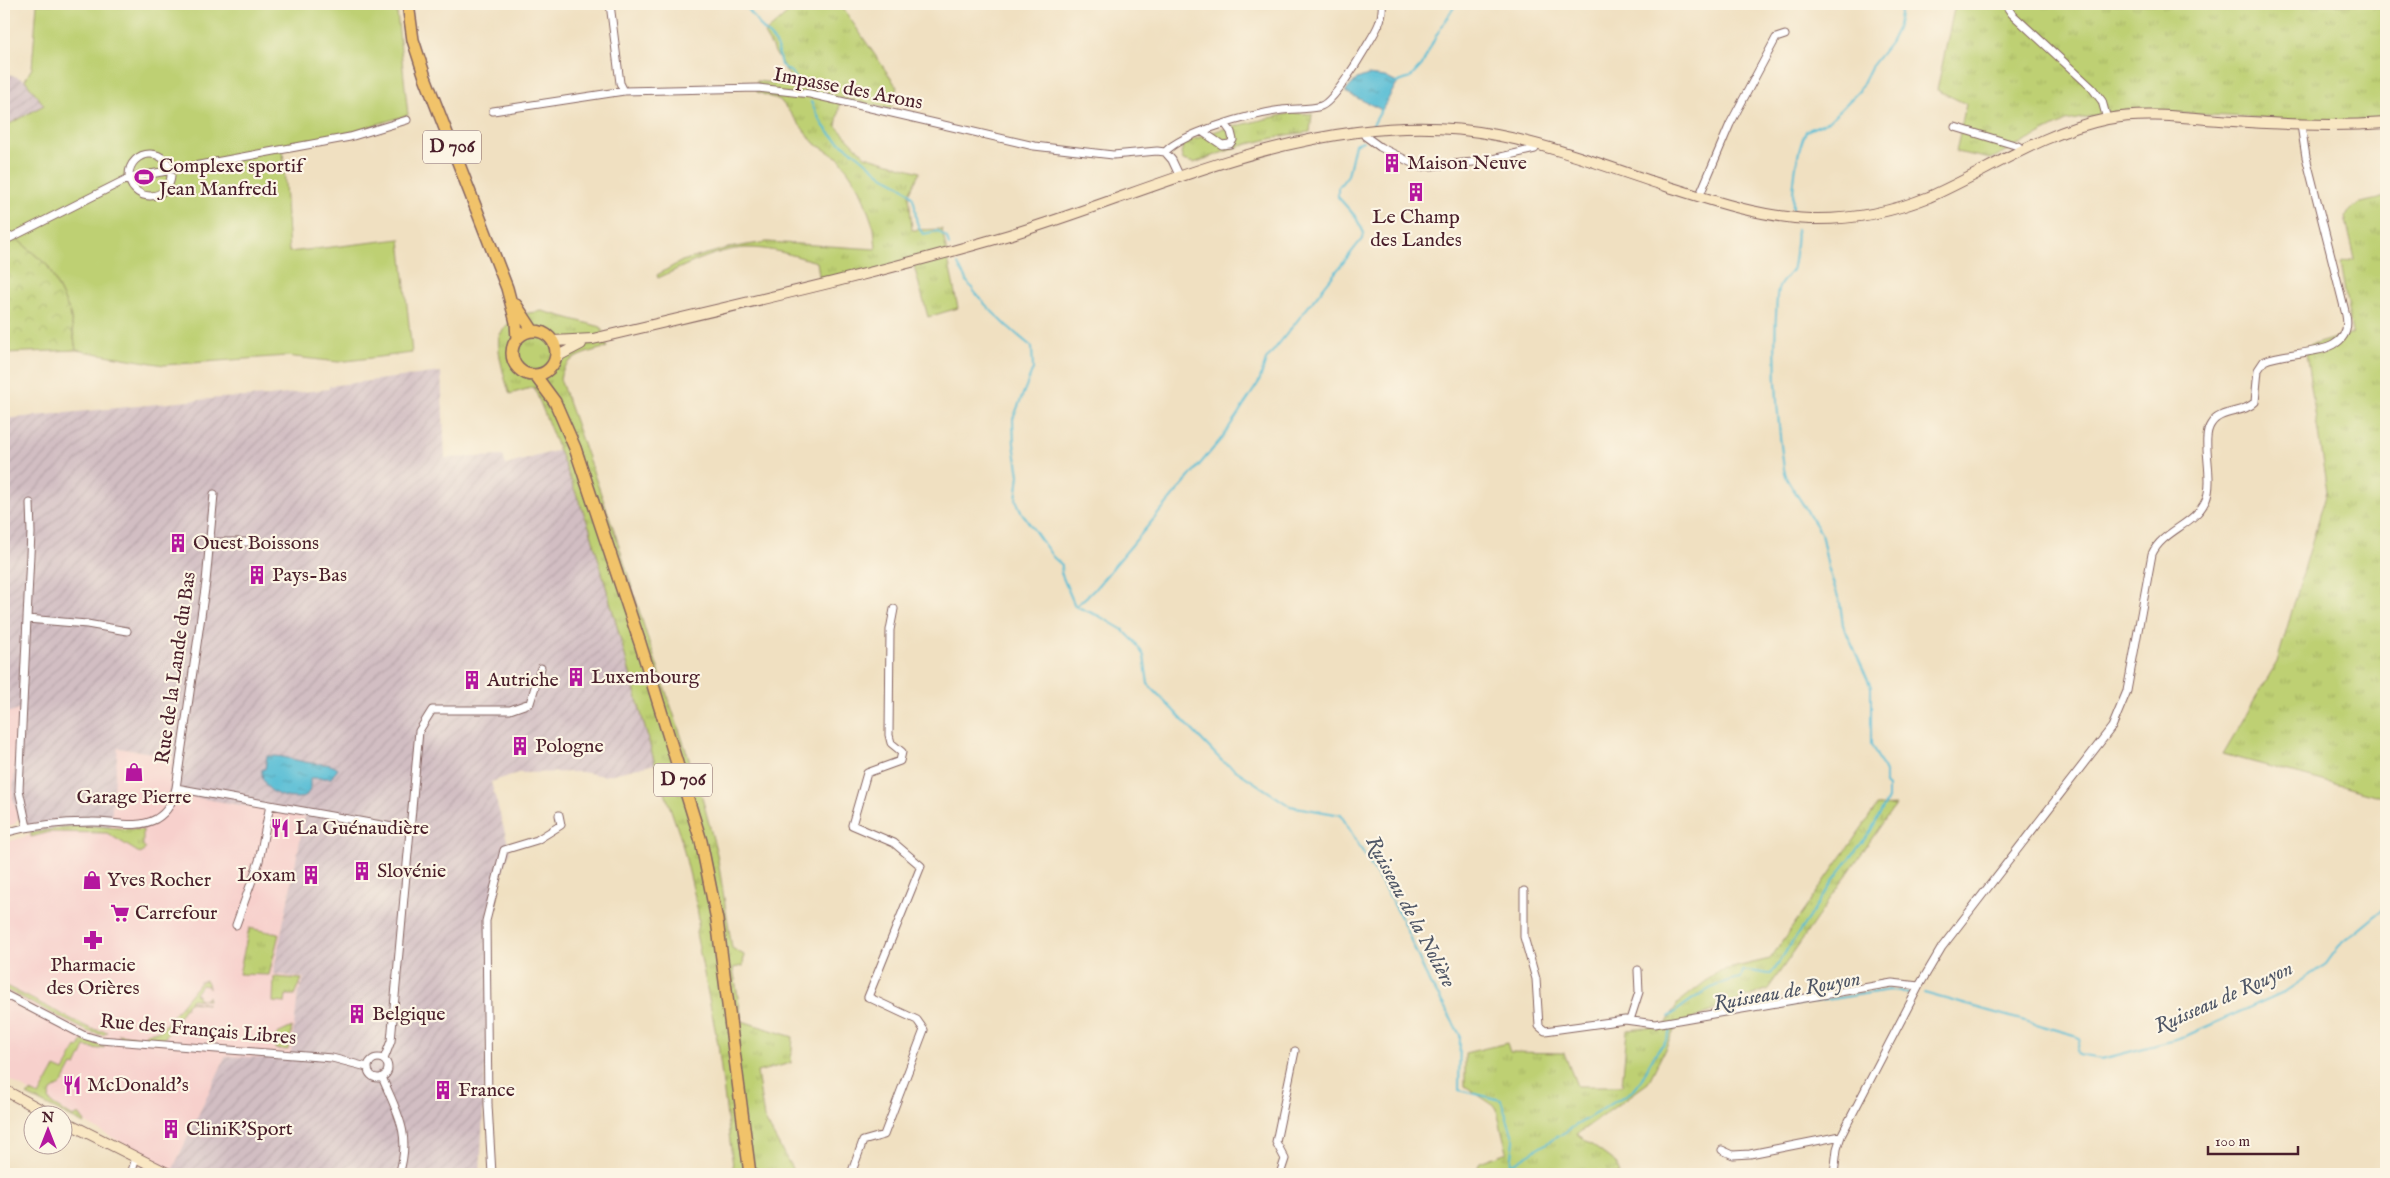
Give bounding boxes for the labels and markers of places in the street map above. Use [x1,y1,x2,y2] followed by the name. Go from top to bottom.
[1407,151,1527,176] place label: Maison Neuve
[1381,152,1403,174] building icon: Maison Neuve
[157,154,307,202] place label: Complexe sportif Jean Manfredi
[133,166,155,188] sports icon: Complexe sportif Jean Manfredi
[1405,181,1427,203] building icon: Le Champ des Landes
[1370,205,1462,253] place label: Le Champ des Landes
[193,531,319,556] place label: Ouest Boissons
[167,532,189,554] building icon: Ouest Boissons
[272,563,347,588] place label: Pays-Bas
[246,564,268,586] building icon: Pays-Bas
[591,665,701,690] place label: Luxembourg
[565,666,587,688] building icon: Luxembourg
[486,668,559,693] place label: Autriche
[461,669,483,691] building icon: Autriche
[535,734,604,759] place label: Pologne
[509,735,531,757] building icon: Pologne
[123,761,145,783] shop icon: Garage Pierre
[77,785,191,810] place label: Garage Pierre
[295,816,429,841] place label: La Guénaudière
[269,817,291,839] restaurant icon: La Guénaudière
[377,859,446,884] place label: Slovénie
[351,860,373,882] building icon: Slovénie
[237,863,296,888] place label: Loxam
[300,864,322,886] building icon: Loxam
[107,868,212,893] place label: Yves Rocher
[81,869,103,891] shop icon: Yves Rocher
[135,901,218,926] place label: Carrefour
[109,902,131,924] supermarket icon: Carrefour
[82,929,104,951] pharmacy icon: Pharmacie des Orières
[46,953,140,1001] place label: Pharmacie des Orières
[372,1002,445,1027] place label: Belgique
[346,1003,368,1025] building icon: Belgique
[87,1073,189,1098] place label: McDonald's
[61,1074,83,1096] restaurant icon: McDonald's
[458,1078,515,1103] place label: France
[432,1079,454,1101] building icon: France
[186,1117,293,1142] place label: CliniK'Sport
[160,1118,182,1140] building icon: CliniK'Sport

